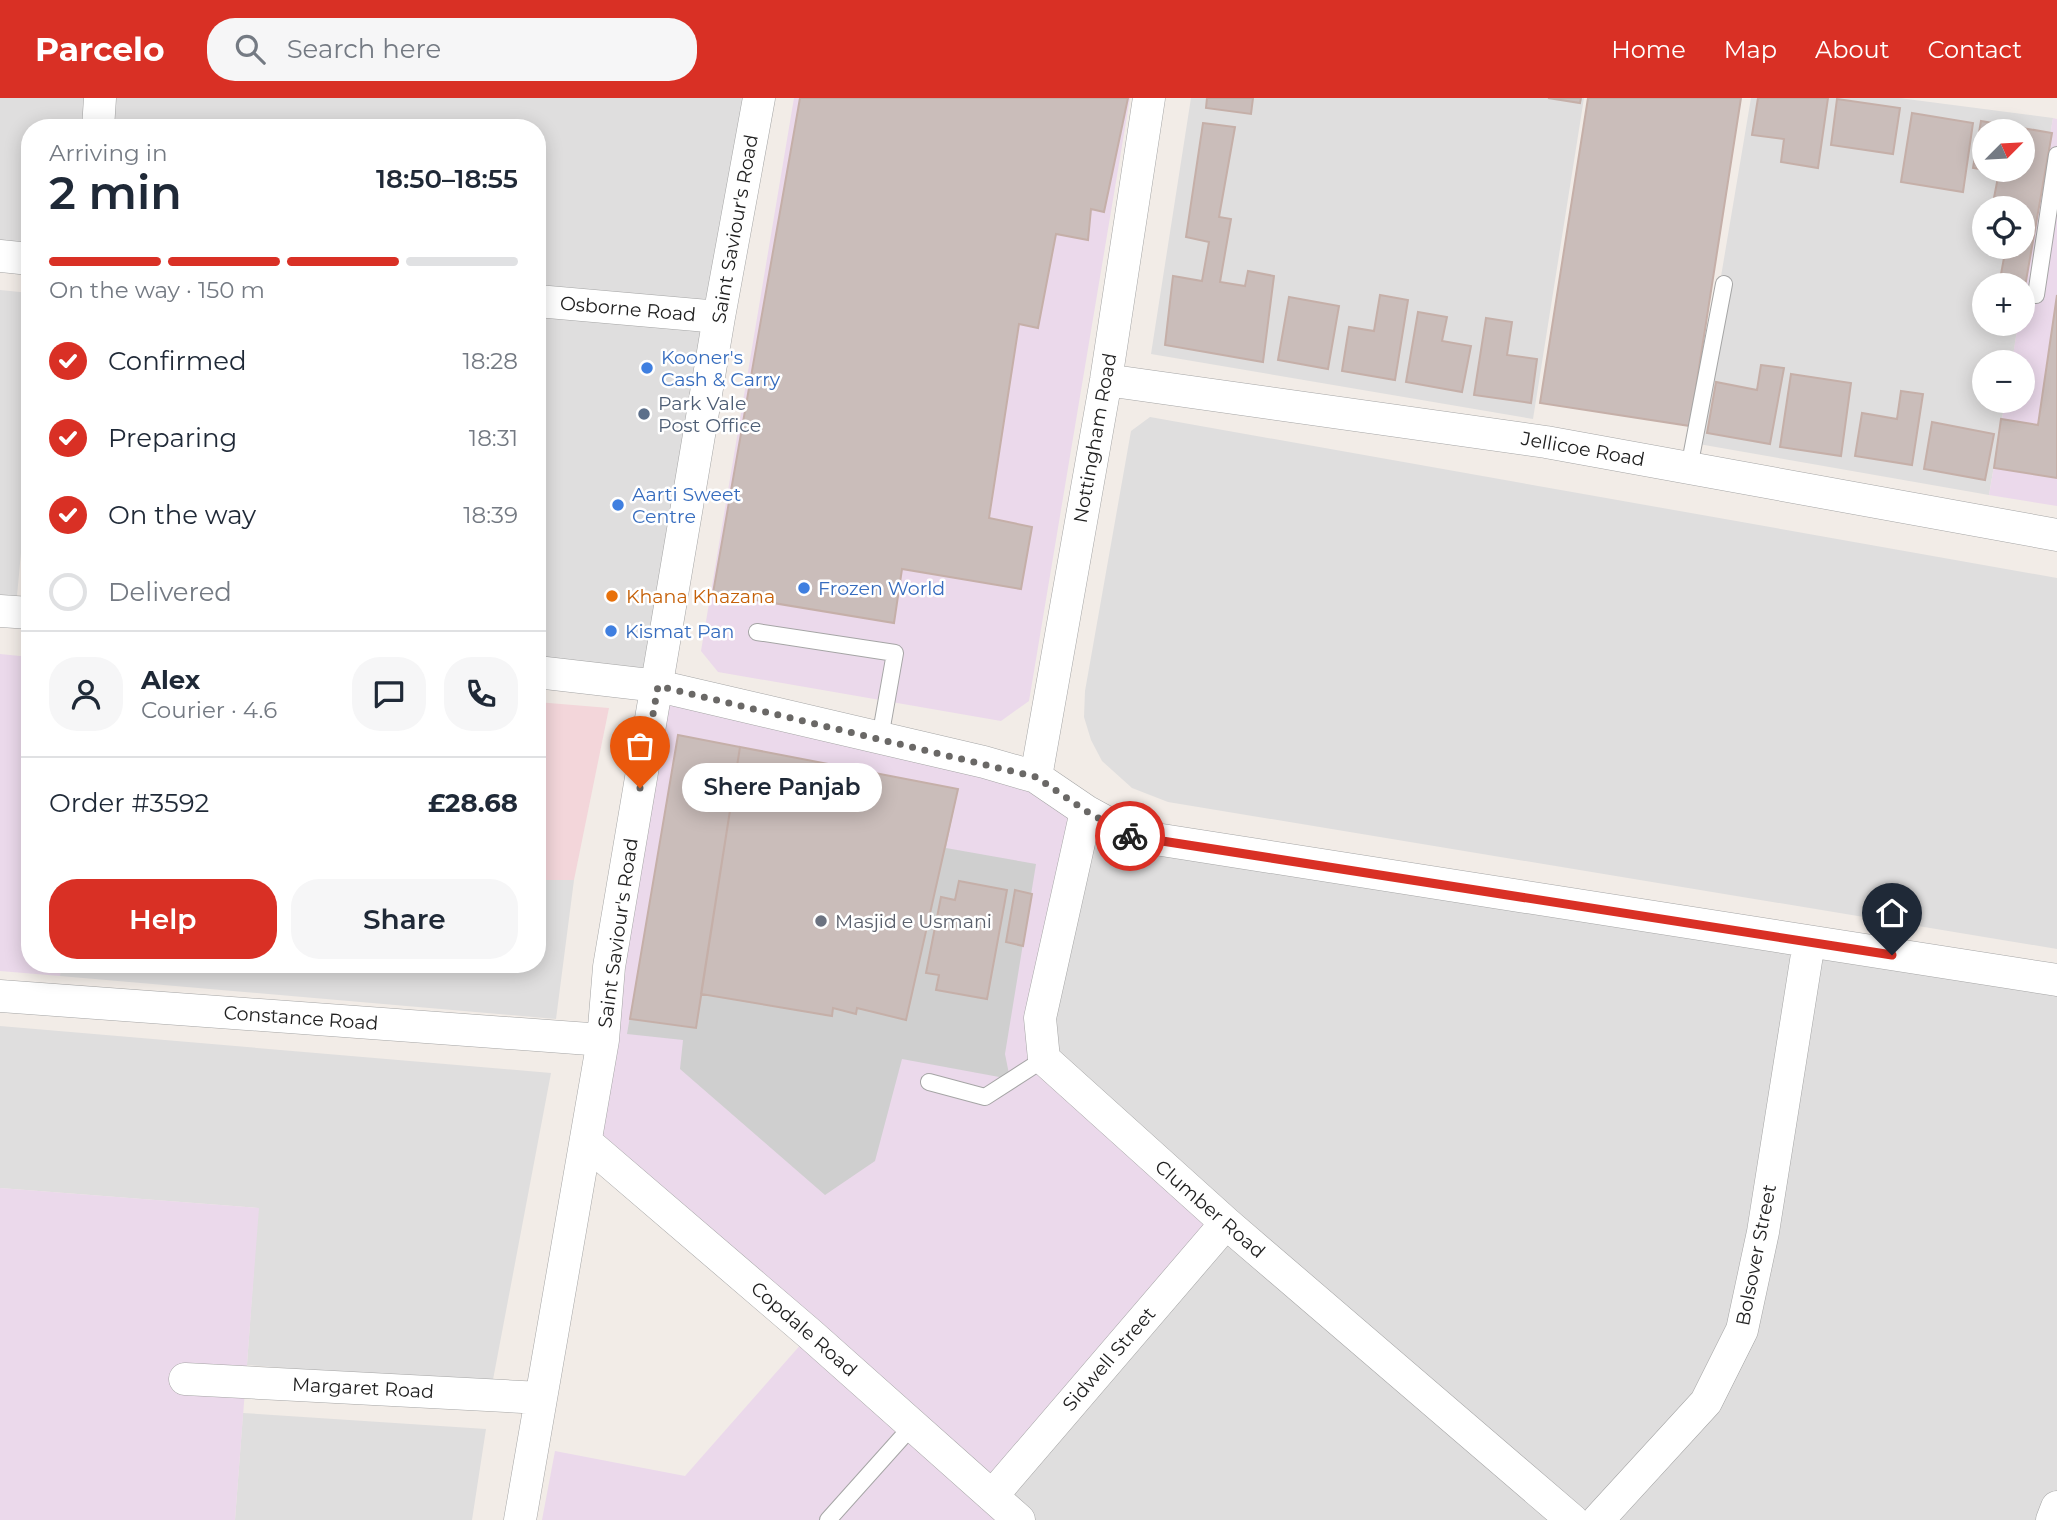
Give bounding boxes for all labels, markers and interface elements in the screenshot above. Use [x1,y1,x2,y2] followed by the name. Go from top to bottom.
[207,18,697,81] search box
[35,29,165,69] text: Parcelo
[231,30,269,68] icon: search
[287,33,441,65] text: Search here
[1611,35,1686,64] text: Home
[1724,35,1777,64] text: Map
[1815,35,1889,64] text: About
[1927,35,2022,64] text: Contact
[1972,119,2035,182] north arrow
[1972,119,2035,413] map controls
[707,133,763,325] street label: Saint Saviour's Road
[49,139,168,167] text: Arriving in
[376,163,518,195] text: 18:50–18:55
[49,164,182,221] text: 2 min
[1972,196,2035,259] button: locate
[1972,273,2035,336] button: +
[49,276,265,304] text: On the way · 150 m
[559,292,697,326] street label: Osborne Road
[49,342,87,380] icon: check
[108,345,247,377] text: Confirmed
[661,346,781,391] place label: Kooner's Cash & Carry
[462,347,518,375] text: 18:28
[1972,350,2035,413] button: −
[1069,351,1121,525] street label: Nottingham Road
[639,360,655,376] marker: Kooner's Cash & Carry
[658,392,761,437] place label: Park Vale Post Office
[636,406,652,422] marker: Park Vale Post Office
[49,419,87,457] icon: check
[108,422,237,454] text: Preparing
[469,424,518,452] text: 18:31
[1519,427,1647,471] street label: Jellicoe Road
[632,483,741,528] place label: Aarti Sweet Centre
[49,496,87,534] icon: check
[610,497,626,513] marker: Aarti Sweet Centre
[108,499,256,531] text: On the way
[463,501,518,529] text: 18:39
[108,576,232,608] text: Delivered
[818,577,945,600] place label: Frozen World
[796,580,812,596] marker: Frozen World
[626,585,775,608] place label: Khana Khazana
[604,588,620,604] marker: Khana Khazana
[625,620,734,643] place label: Kismat Pan
[603,623,619,639] marker: Kismat Pan
[49,657,123,731] button: person
[352,657,426,731] button: chat
[444,657,518,731] button: phone
[141,664,200,696] text: Alex
[141,696,277,724] text: Courier · 4.6
[610,716,670,788] pin
[621,727,659,765] icon: bag
[682,764,882,812] callout: Shere Panjab
[703,773,861,801] text: Shere Panjab
[49,787,209,819] text: Order #3592
[428,787,518,819] text: £28.68
[1095,801,1165,871] courier
[1111,817,1149,855] icon: bike
[593,836,643,1030] street label: Saint Saviour's Road
[49,879,277,959] button: Help
[291,879,518,959] button: Share
[1862,883,1922,955] pin
[1873,894,1911,932] icon: home
[835,910,992,933] place label: Masjid e Usmani
[813,913,829,929] marker: Masjid e Usmani
[223,1001,379,1035] street label: Constance Road
[1150,1155,1270,1263] street label: Clumber Road
[1731,1182,1781,1328] street label: Bolsover Street
[746,1277,862,1381] street label: Copdale Road
[1058,1302,1161,1416] street label: Sidwell Street
[291,1373,435,1403] street label: Margaret Road

